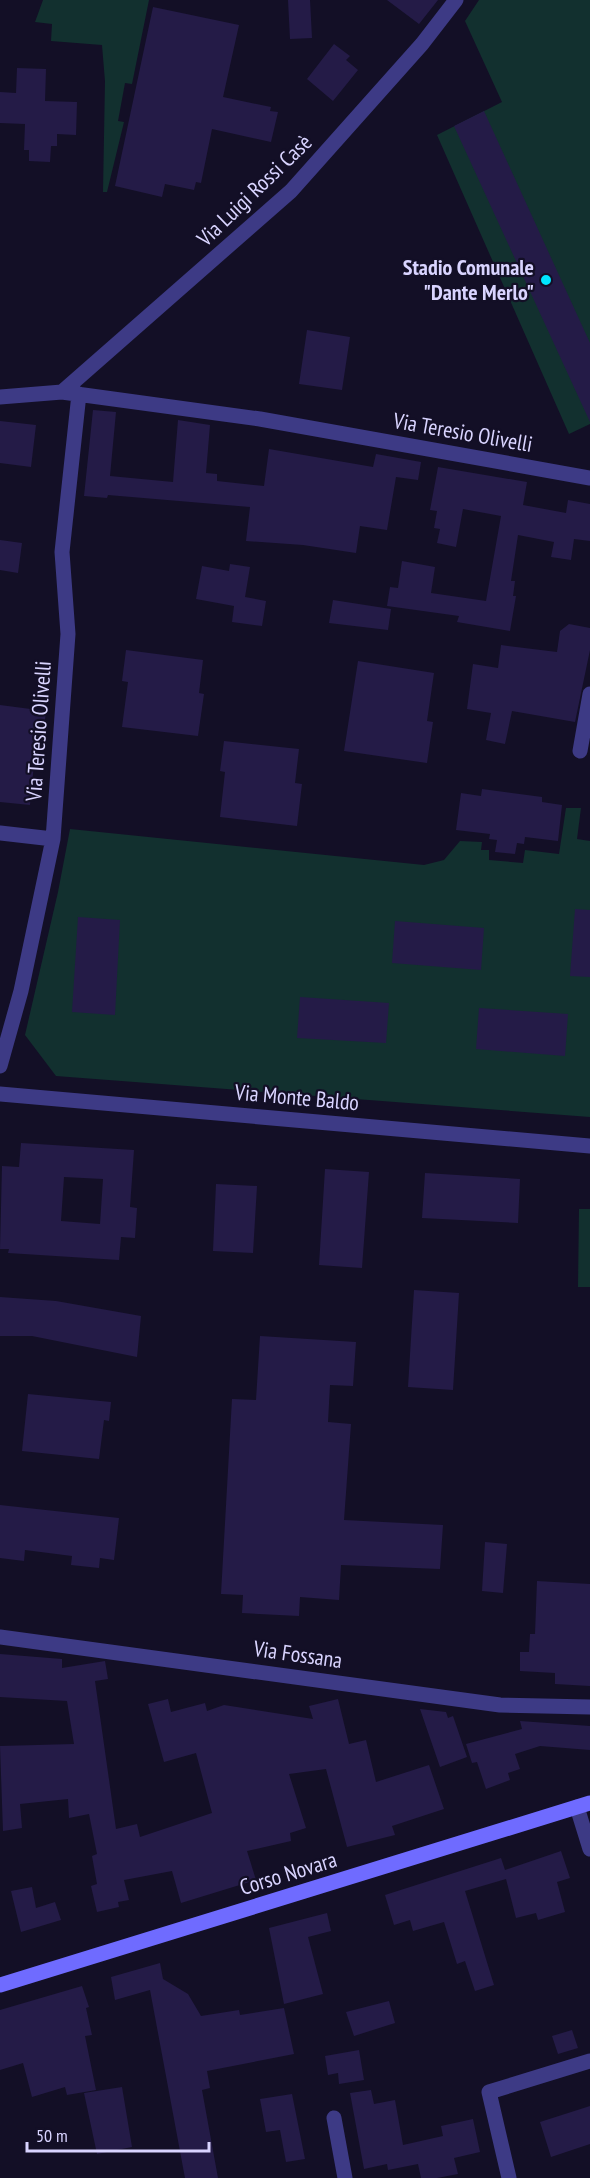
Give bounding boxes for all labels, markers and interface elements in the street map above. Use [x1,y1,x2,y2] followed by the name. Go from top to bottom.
[190,128,317,253] street label: Via Luigi Rossi Casè
[403,253,534,306] place label: Stadio Comunale "Dante Merlo"
[539,273,553,287] marker: Stadio Comunale "Dante Merlo"
[390,406,535,458] street label: Via Teresio Olivelli
[19,660,57,803] street label: Via Teresio Olivelli
[233,1078,360,1116] street label: Via Monte Baldo
[251,1634,344,1674] street label: Via Fossana
[236,1845,340,1901] street label: Corso Novara
[27,2115,208,2153] scale bar
[36,2124,68,2147] text: 50 m

